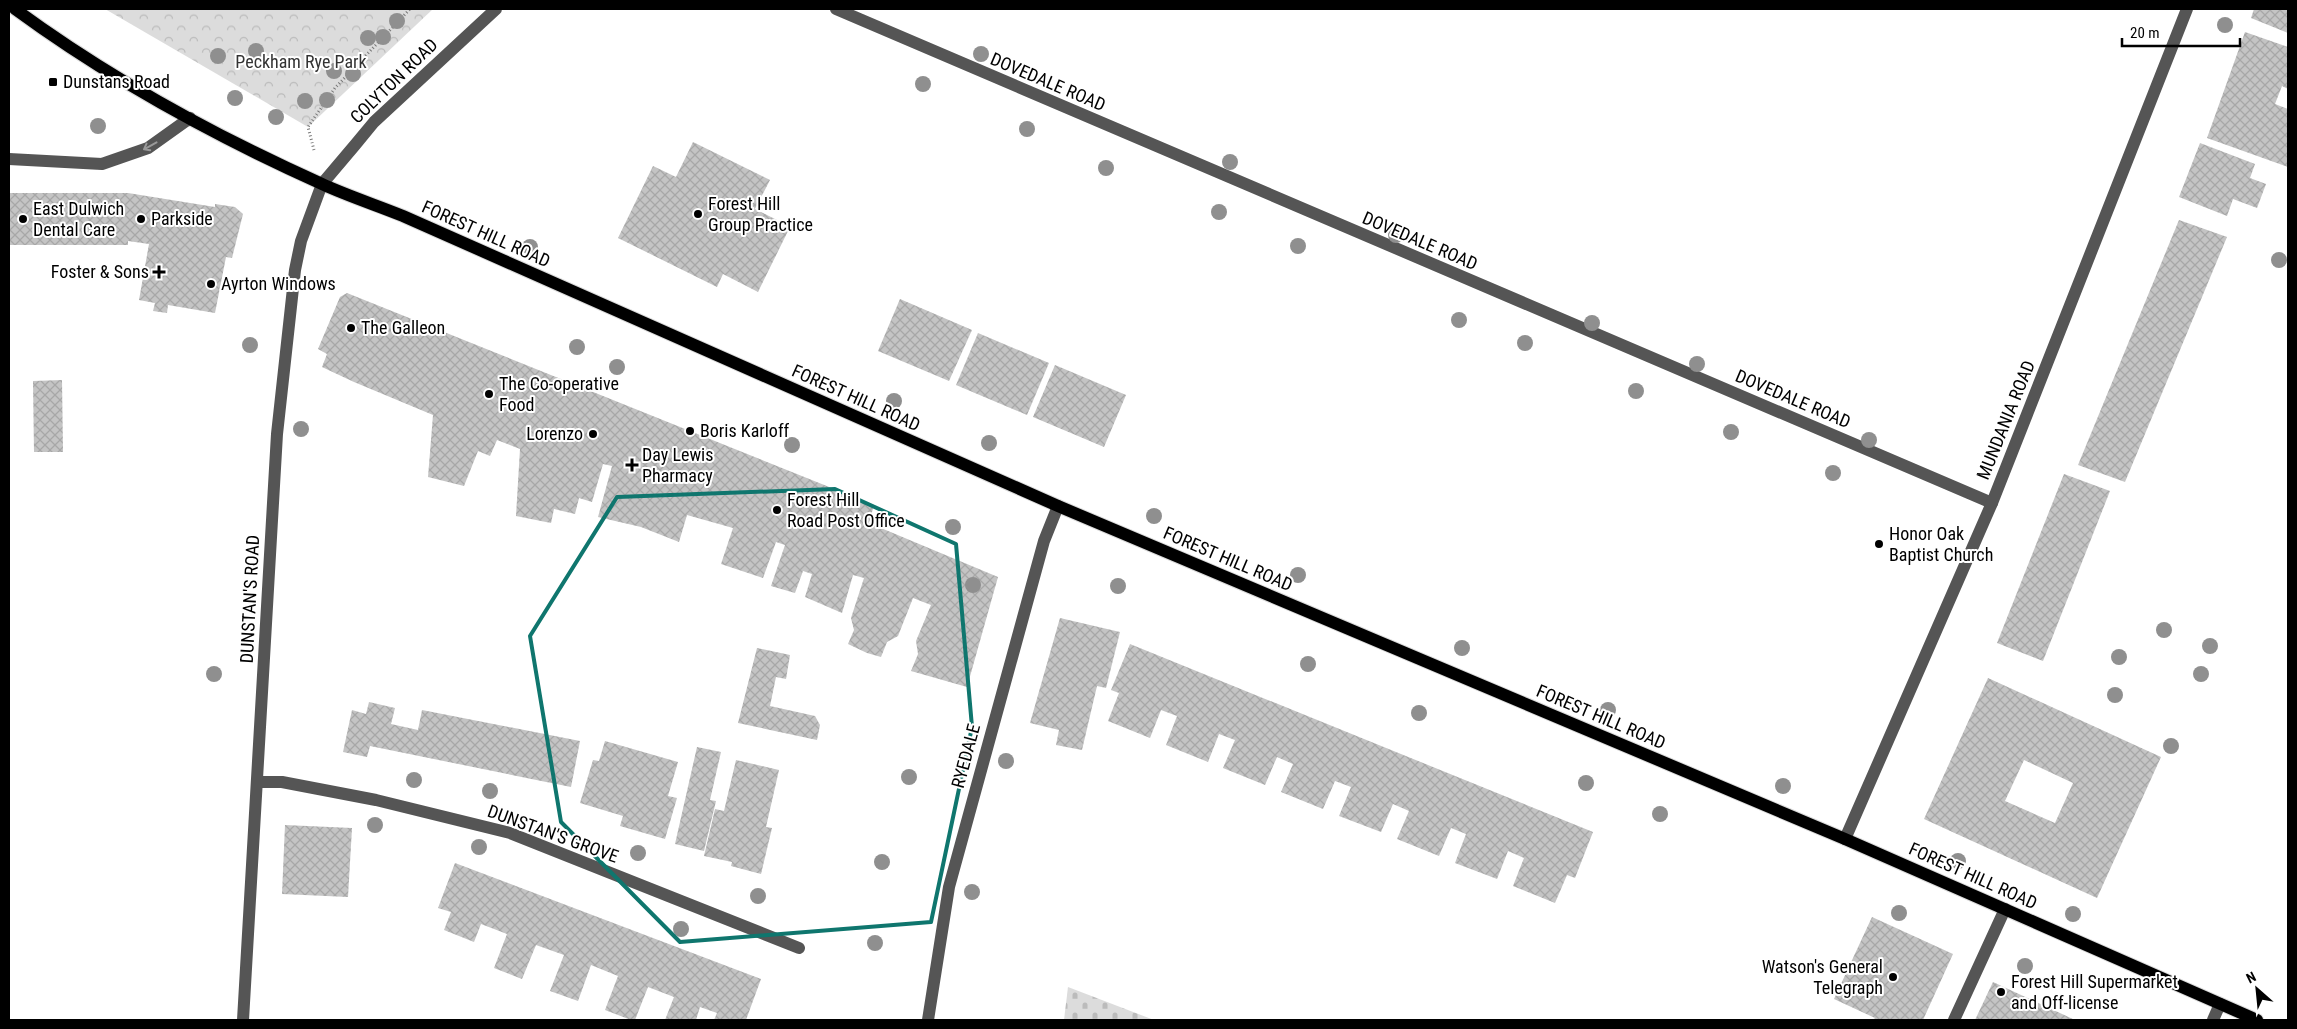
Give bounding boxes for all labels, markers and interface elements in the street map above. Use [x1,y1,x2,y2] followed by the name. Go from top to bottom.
[2122,15,2240,47] scale bar
[2130,24,2160,42] text: 20 m
[346,34,442,127] street label: COLYTON ROAD
[988,48,1109,115] street label: DOVEDALE ROAD
[235,51,367,72] park label: Peckham Rye Park
[63,71,170,92] place label: Dunstans Road
[47,76,59,88] marker: Dunstans Road
[142,141,157,151] one-way arrow
[708,193,813,235] place label: Forest Hill Group Practice
[419,196,554,271] street label: FOREST HILL ROAD
[33,198,124,240] place label: East Dulwich Dental Care
[1360,207,1481,274] street label: DOVEDALE ROAD
[151,208,213,229] place label: Parkside
[692,208,704,220] marker: Forest Hill Group Practice
[17,213,29,225] marker: East Dulwich Dental Care
[135,213,147,225] marker: Parkside
[51,261,149,282] place label: Foster & Sons
[153,266,165,278] marker: Foster & Sons
[221,273,336,294] place label: Ayrton Windows
[205,278,217,290] marker: Ayrton Windows
[361,317,445,338] place label: The Galleon
[345,322,357,334] marker: The Galleon
[1972,357,2039,482] street label: MUNDANIA ROAD
[789,360,924,435] street label: FOREST HILL ROAD
[1733,365,1854,432] street label: DOVEDALE ROAD
[499,373,619,415] place label: The Co-operative Food
[483,388,495,400] marker: The Co-operative Food
[700,420,790,441] place label: Boris Karloff
[526,423,583,444] place label: Lorenzo
[684,425,696,437] marker: Boris Karloff
[587,428,599,440] marker: Lorenzo
[642,444,713,486] place label: Day Lewis Pharmacy
[626,459,638,471] marker: Day Lewis Pharmacy
[787,489,905,531] place label: Forest Hill Road Post Office
[771,504,783,516] marker: Forest Hill Road Post Office
[1160,522,1296,595] street label: FOREST HILL ROAD
[1889,523,1993,565] place label: Honor Oak Baptist Church
[236,534,263,664] street label: DUNSTAN'S ROAD
[1873,538,1885,550] marker: Honor Oak Baptist Church
[1533,680,1669,753] street label: FOREST HILL ROAD
[947,721,984,790] street label: RYEDALE
[485,800,621,867] street label: DUNSTAN'S GROVE
[1906,838,2041,913] street label: FOREST HILL ROAD
[1762,956,1883,998] place label: Watson's General Telegraph
[2232,964,2282,1014] north arrow
[2244,968,2259,986] text: N
[1887,971,1899,983] marker: Watson's General Telegraph
[2011,971,2178,1013] place label: Forest Hill Supermarket and Off-license
[1995,986,2007,998] marker: Forest Hill Supermarket and Off-license

